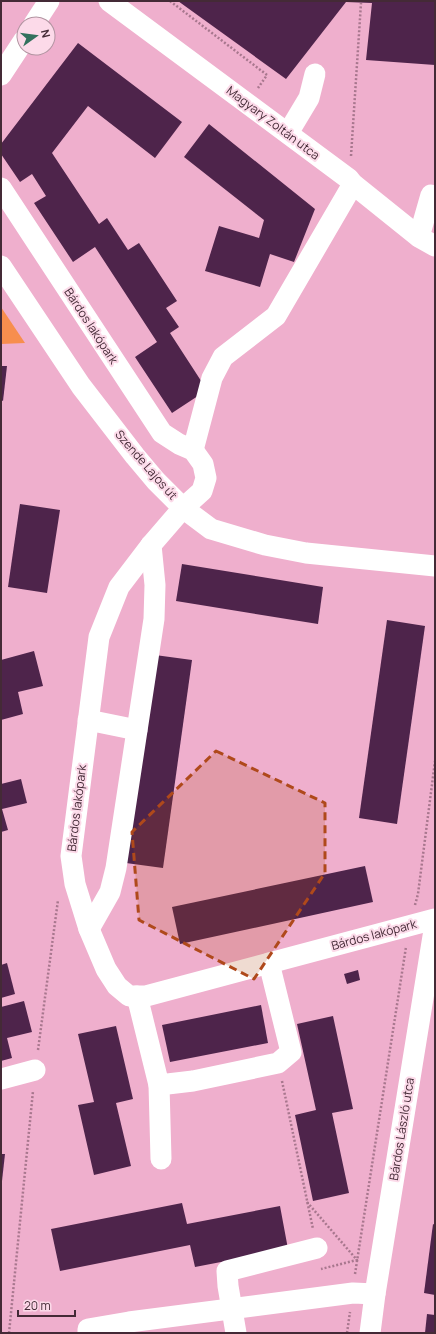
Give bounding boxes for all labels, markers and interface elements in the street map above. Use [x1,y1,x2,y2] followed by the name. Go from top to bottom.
[16,16,56,56] north arrow
[38,28,54,39] text: N
[223,82,323,163] street label: Magyary Zoltán utca
[60,284,123,368] street label: Bárdos lakópark
[111,426,182,503] street label: Szende Lajos út
[63,762,90,852] street label: Bárdos lakópark
[329,915,419,954] street label: Bárdos lakópark
[385,1076,418,1182] street label: Bárdos László utca
[18,1292,75,1318] scale bar
[24,1297,51,1314] text: 20 m

